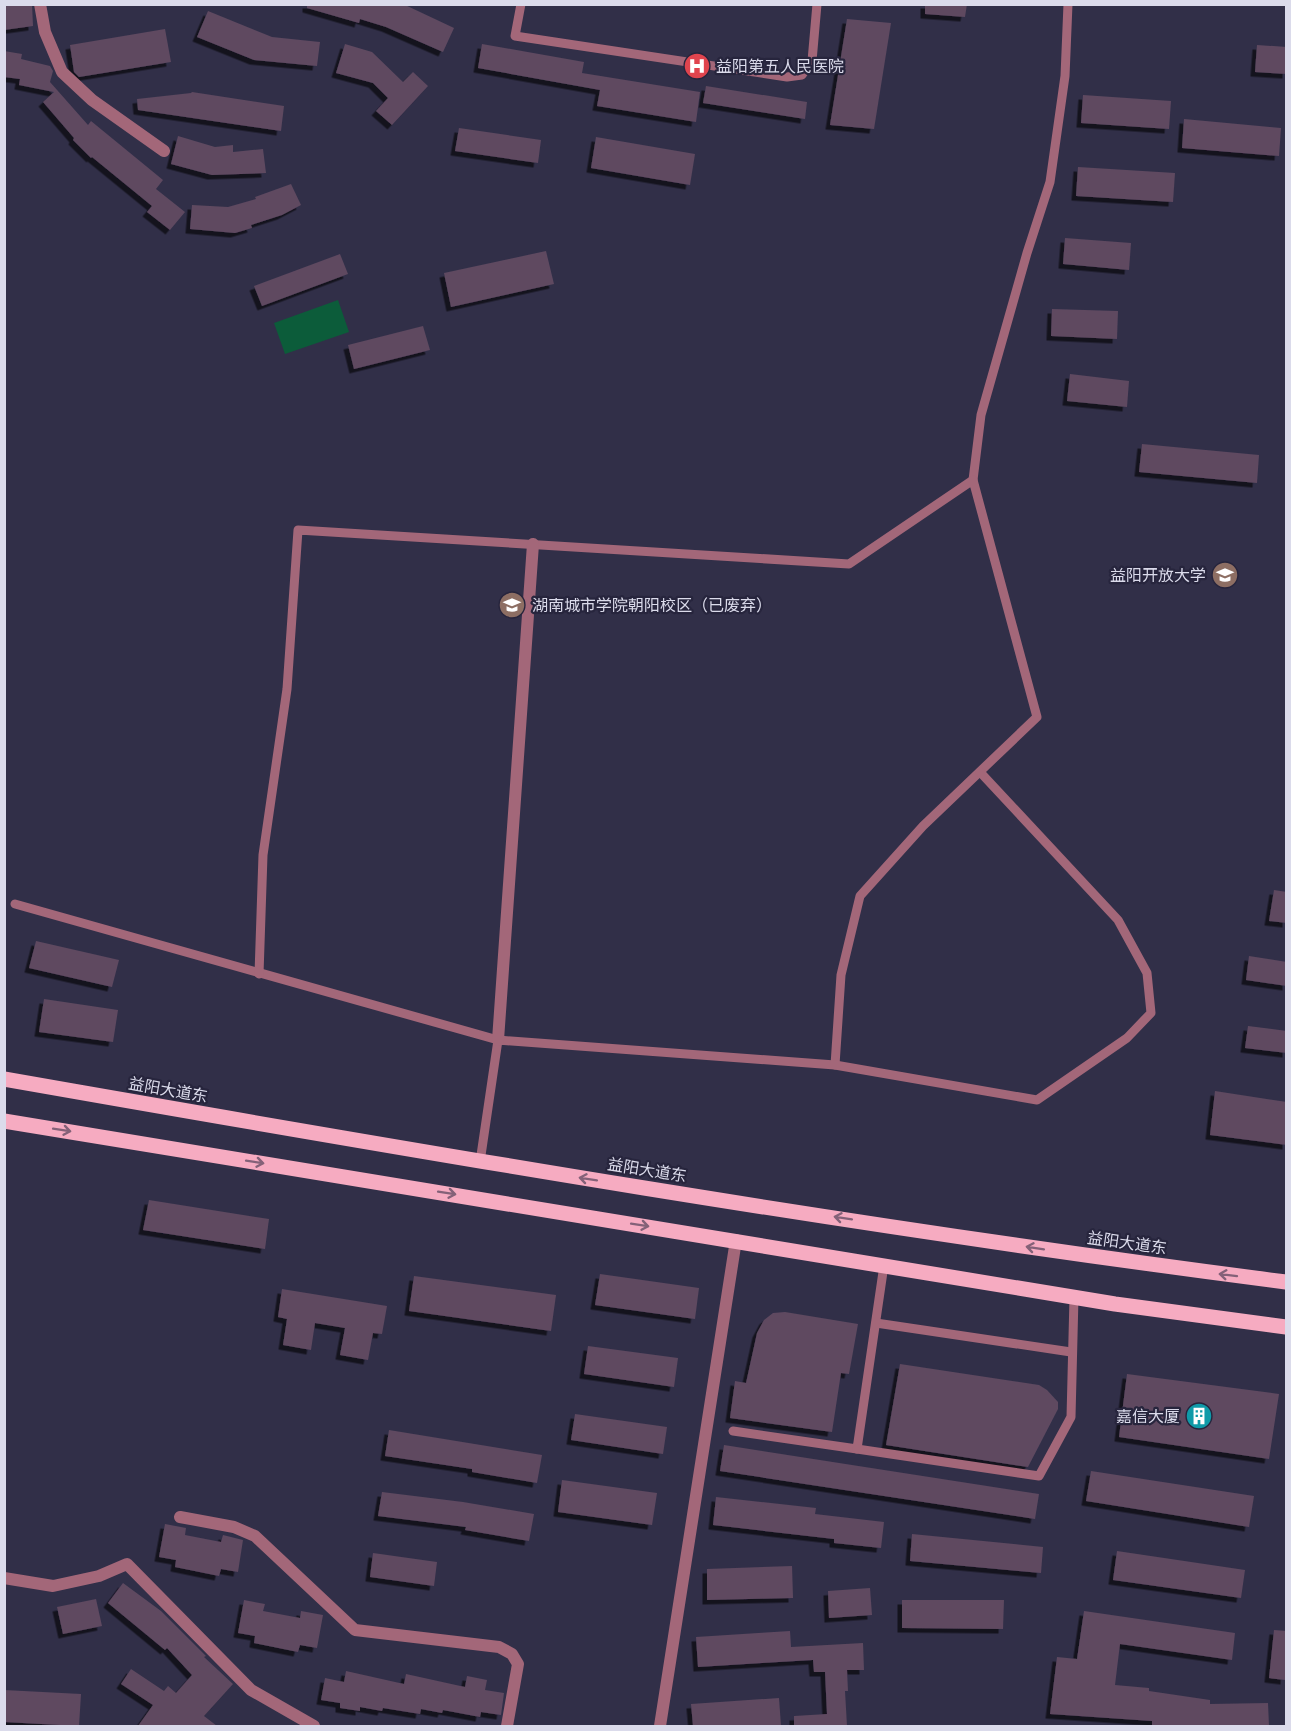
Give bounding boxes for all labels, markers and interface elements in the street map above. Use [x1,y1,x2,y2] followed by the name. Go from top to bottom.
[682,51,712,81] hospital icon: 益阳第五人民医院
[716,57,844,76] place label: 益阳第五人民医院
[1210,560,1240,590] school or university icon: 益阳开放大学
[1110,566,1206,585] place label: 益阳开放大学
[497,590,527,620] school or university icon: 湖南城市学院朝阳校区（已废弃）
[532,596,772,615] place label: 湖南城市学院朝阳校区（已废弃）
[127,1074,209,1106] street label: 益阳大道东
[52,1125,72,1136] one-way arrow
[606,1154,688,1186] street label: 益阳大道东
[244,1156,264,1167] one-way arrow
[578,1173,598,1184] one-way arrow
[437,1188,457,1199] one-way arrow
[833,1212,853,1223] one-way arrow
[629,1219,649,1230] one-way arrow
[1086,1228,1168,1258] street label: 益阳大道东
[1026,1242,1046,1253] one-way arrow
[1219,1269,1239,1280] one-way arrow
[1184,1401,1214,1431] building icon: 嘉信大厦
[1116,1407,1180,1426] place label: 嘉信大厦

